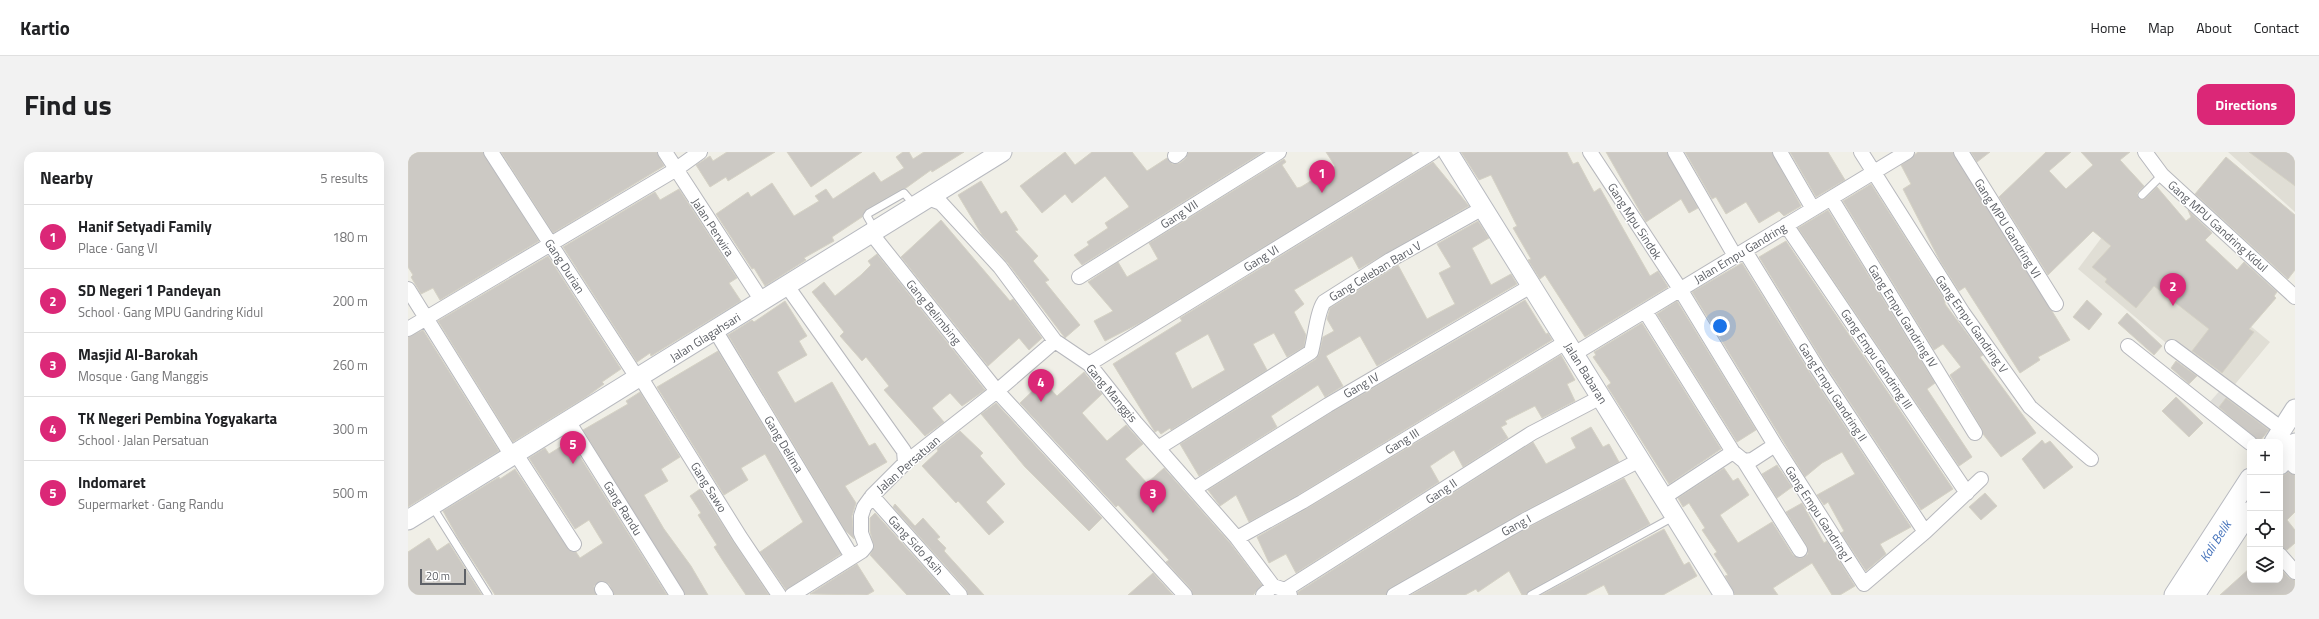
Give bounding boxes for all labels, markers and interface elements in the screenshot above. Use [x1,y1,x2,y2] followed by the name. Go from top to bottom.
[20,13,70,42] text: Kartio
[2091,17,2126,38] text: Home
[2148,17,2174,38] text: Map
[2196,17,2232,38] text: About
[2254,17,2299,38] text: Contact
[24,83,112,126] text: Find us
[2197,84,2295,125] button: Directions
[1309,160,1335,193] pin: 1
[40,165,93,191] text: Nearby
[320,168,368,188] text: 5 results
[1970,174,2046,282] street label: Gang MPU Gandring VI
[2164,176,2272,276] street label: Gang MPU Gandring Kidul
[1603,179,1667,263] street label: Gang Mpu Sindok
[687,194,739,260] street label: Jalan Perwira
[1156,195,1202,233] street label: Gang VII
[78,215,212,238] text: Hanif Setyadi Family
[1690,218,1790,288] street label: Jalan Empu Gandring
[49,227,57,247] text: 1
[332,227,368,247] text: 180 m
[540,235,590,297] street label: Gang Durian
[1325,236,1425,306] street label: Gang Celeban Baru V
[78,238,158,258] text: Place · Gang VI
[1240,240,1282,276] street label: Gang VI
[1863,261,1943,371] street label: Gang Empu Gandring IV
[1931,271,2013,377] street label: Gang Empu Gandring V
[2160,273,2186,306] pin: 2
[902,275,966,349] street label: Gang Belimbing
[78,279,221,302] text: SD Negeri 1 Pandeyan
[49,291,57,311] text: 2
[332,291,368,311] text: 200 m
[78,302,263,322] text: School · Gang MPU Gandring Kidul
[1836,305,1918,413] street label: Gang Empu Gandring III
[666,308,744,366] street label: Jalan Glagahsari
[1710,316,1730,336] your location
[1559,338,1613,408] street label: Jalan Babaran
[1794,339,1872,445] street label: Gang Empu Gandring II
[78,343,198,366] text: Masjid Al-Barokah
[49,355,57,375] text: 3
[332,355,368,375] text: 260 m
[1082,359,1143,427] street label: Gang Manggis
[78,366,208,386] text: Mosque · Gang Manggis
[1340,367,1382,403] street label: Gang IV
[1028,369,1054,402] pin: 4
[78,407,277,430] text: TK Negeri Pembina Yogyakarta
[759,412,809,476] street label: Gang Delima
[49,419,57,439] text: 4
[332,419,368,439] text: 300 m
[1381,423,1423,459] street label: Gang III
[78,430,209,450] text: School · Jalan Persatuan
[560,431,586,464] pin: 5
[872,431,944,497] street label: Jalan Persatuan
[2247,439,2283,583] map controls
[2247,439,2283,475] button: +
[686,458,732,516] street label: Gang Sawo
[1781,462,1857,566] street label: Gang Empu Gandring I
[78,471,146,494] text: Indomaret
[1421,473,1461,509] street label: Gang II
[2247,475,2283,511] button: −
[599,477,647,539] street label: Gang Randu
[1140,480,1166,513] pin: 3
[49,483,57,503] text: 5
[332,483,368,503] text: 500 m
[78,494,224,514] text: Supermarket · Gang Randu
[1498,509,1534,541] street label: Gang I
[884,511,948,579] street label: Gang Sido Asih
[2247,511,2283,547] button: locate
[2194,514,2237,566] water label: Kali Belik
[2247,547,2283,583] button: layers
[420,567,466,586] scale bar
[426,568,450,584] text: 20 m

